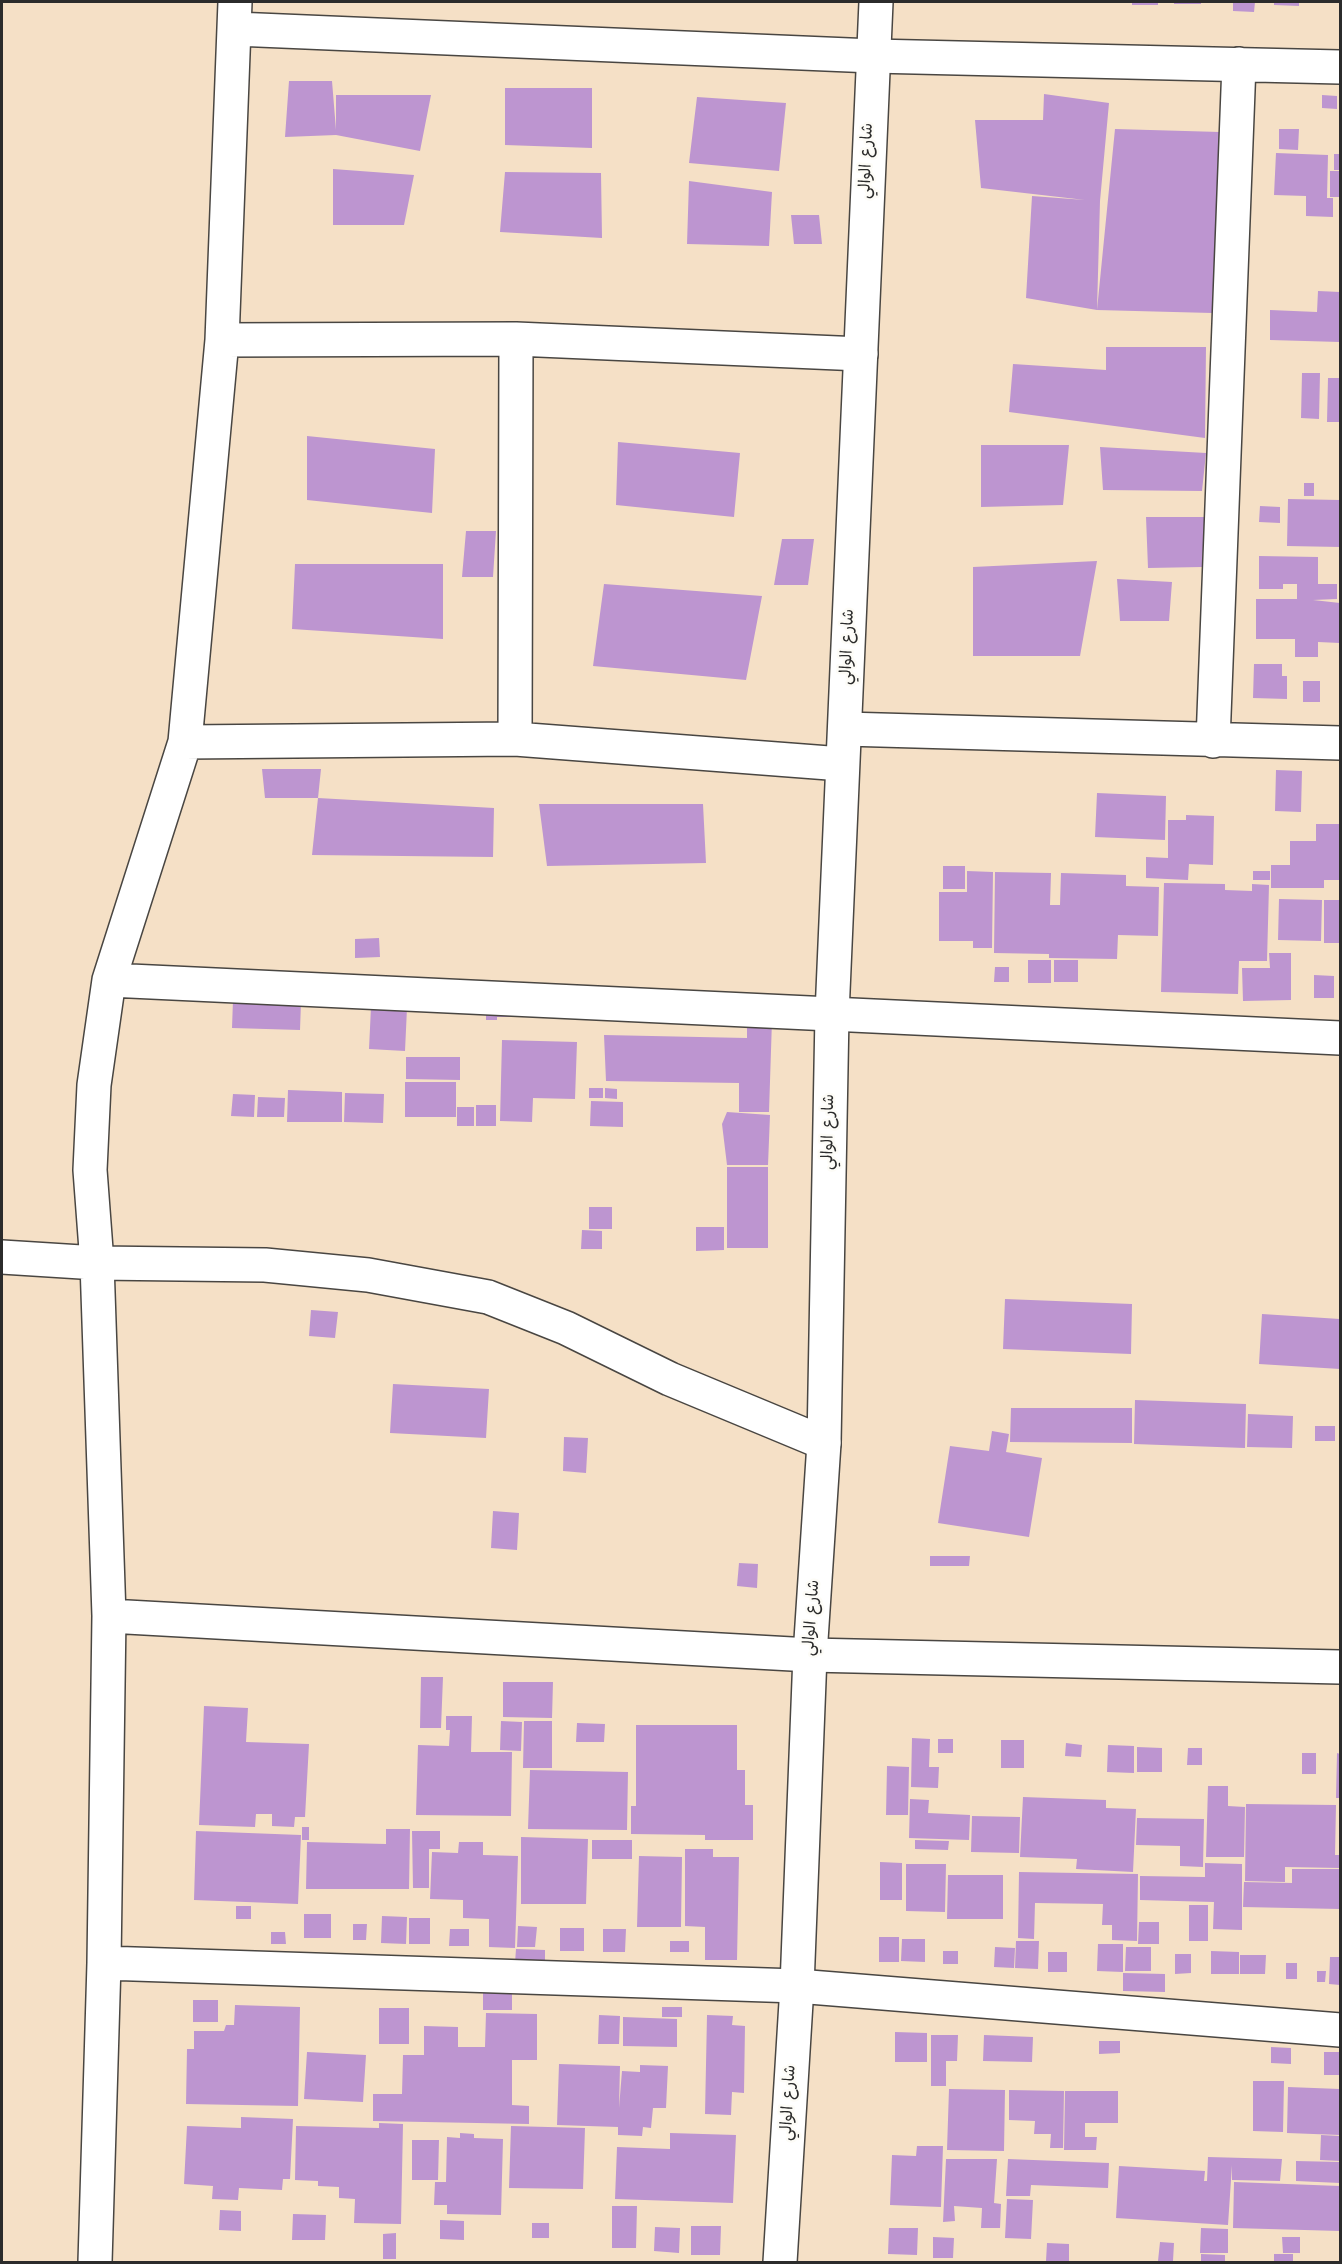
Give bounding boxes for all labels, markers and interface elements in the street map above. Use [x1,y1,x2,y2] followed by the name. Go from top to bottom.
[857,123,879,199] street label: شارع الوالي
[838,609,860,685] street label: شارع الوالي
[820,1094,840,1170] street label: شارع الوالي
[801,1579,825,1657] street label: شارع الوالي
[778,2065,802,2141] street label: شارع الوالي

